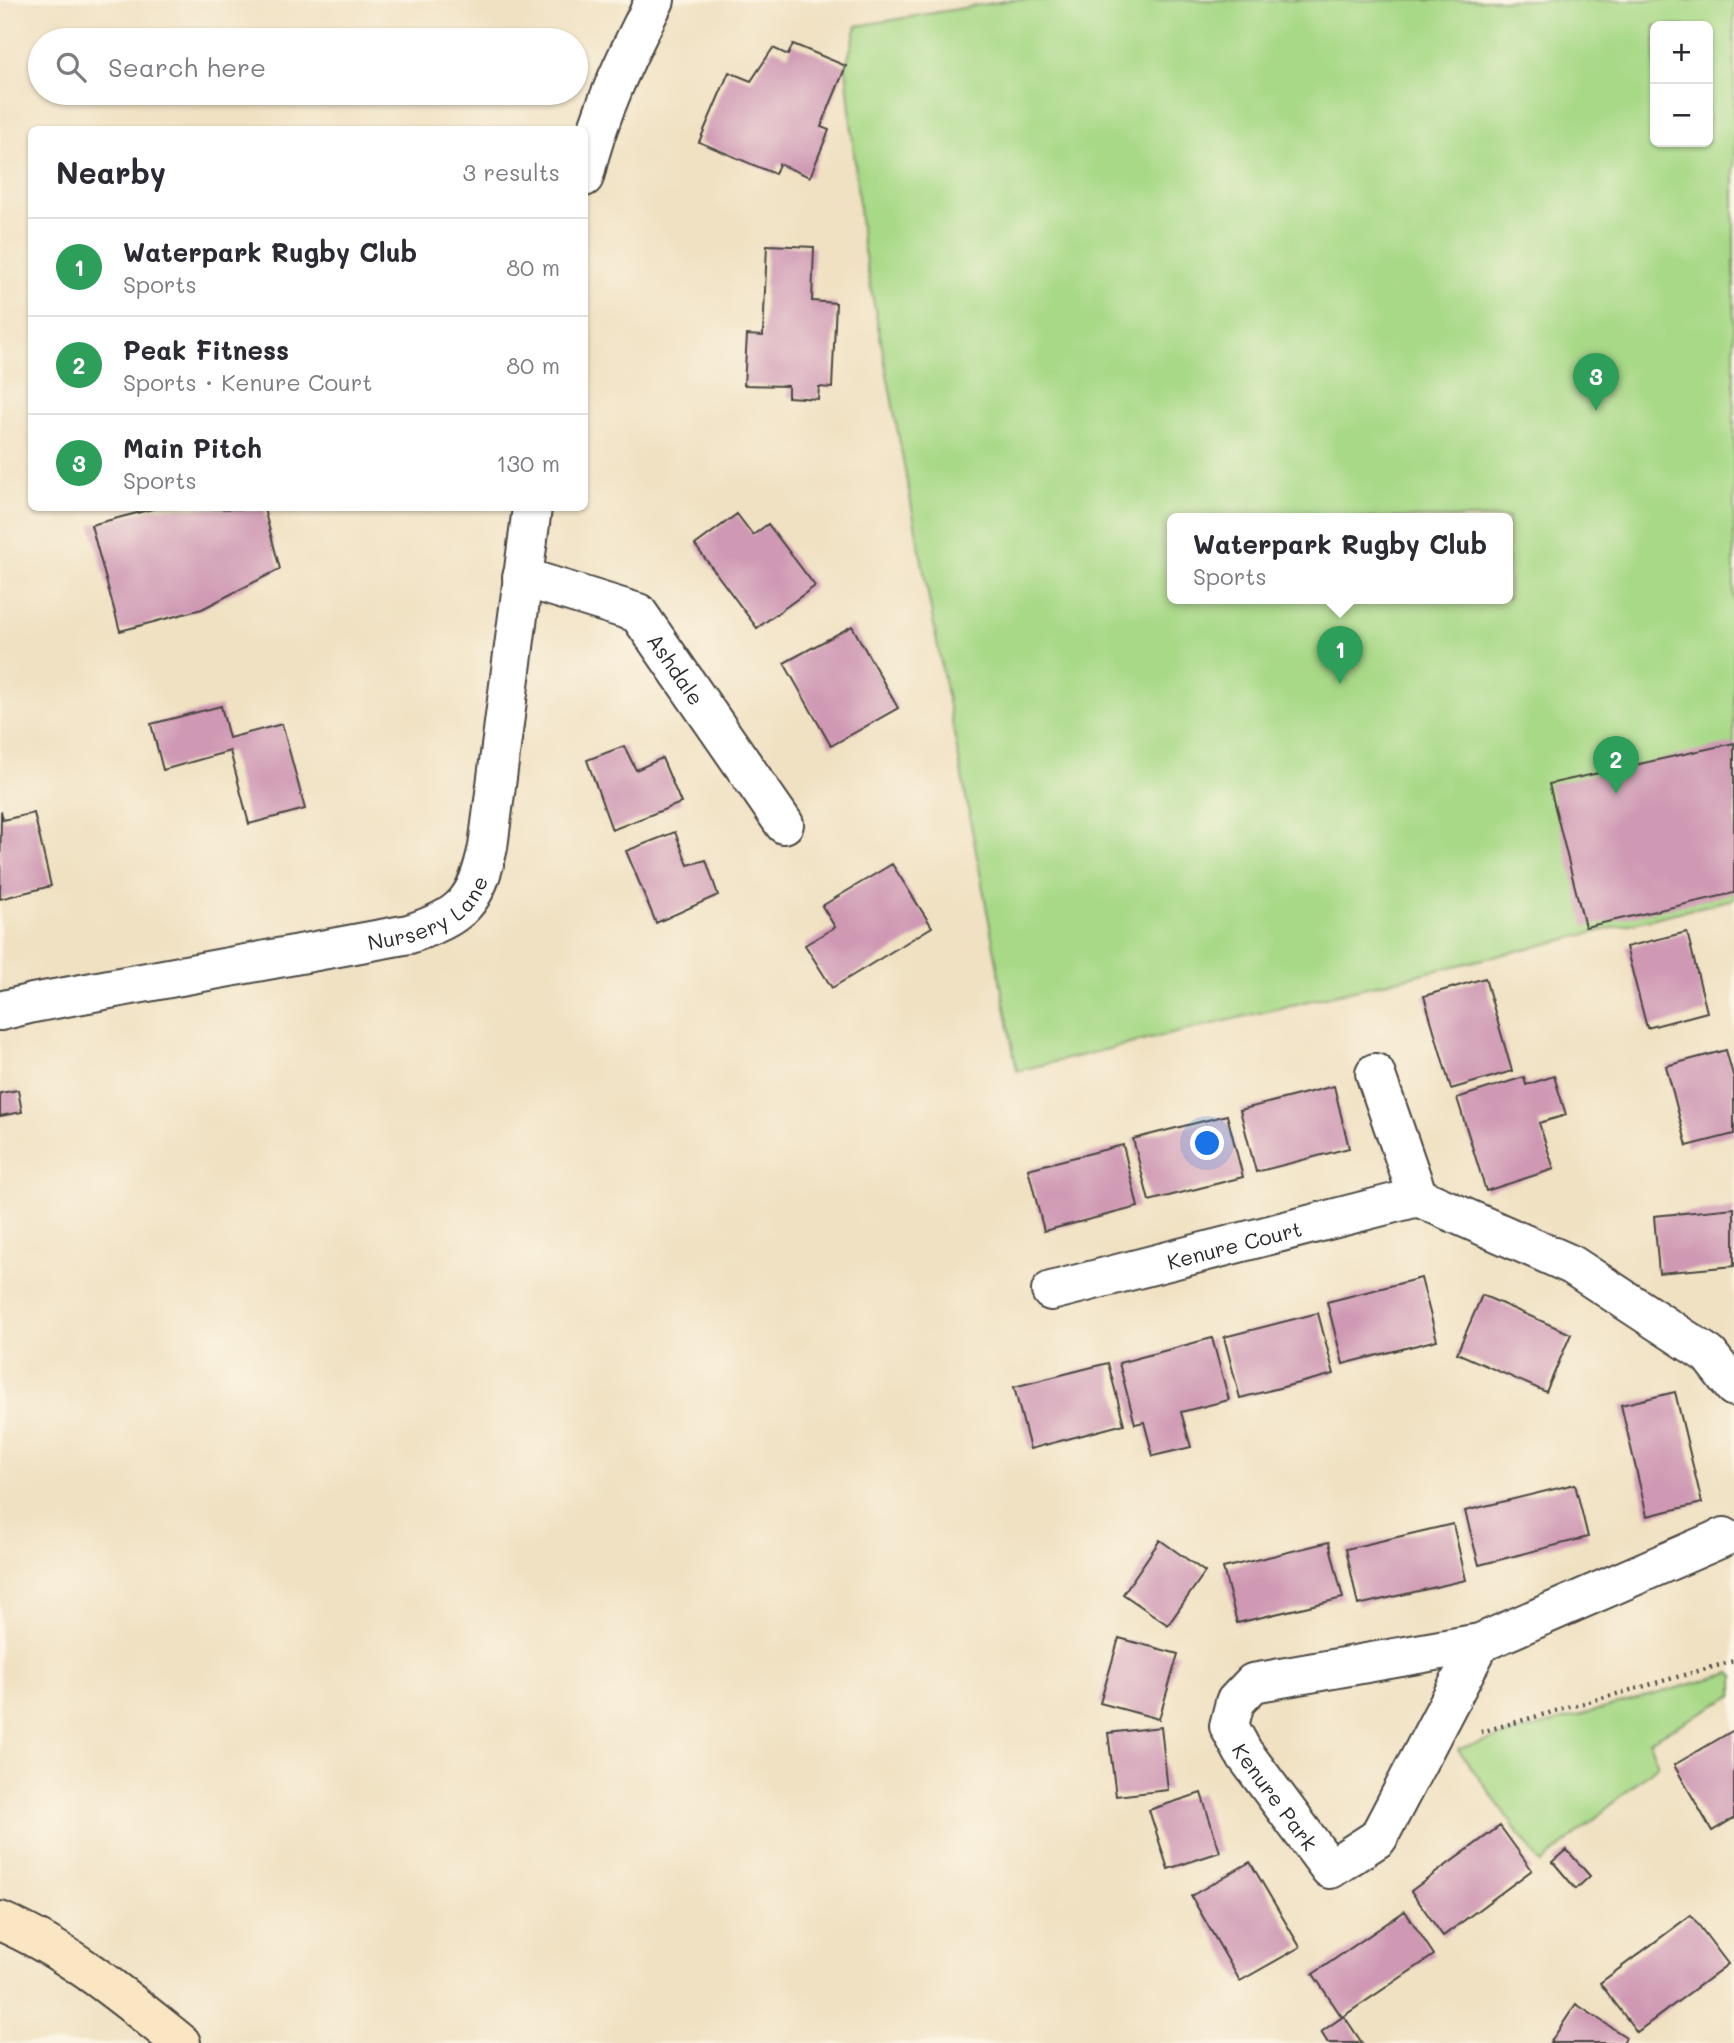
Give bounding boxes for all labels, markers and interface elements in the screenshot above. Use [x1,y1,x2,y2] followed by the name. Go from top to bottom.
[1650,21,1713,147] map controls
[1650,21,1713,84] button: +
[28,28,588,105] search box
[52,48,90,86] icon: search
[108,50,266,84] text: Search here
[1650,84,1713,147] button: −
[56,152,166,192] text: Nearby
[463,157,560,187] text: 3 results
[123,235,417,269] text: Waterpark Rugby Club
[74,252,84,282] text: 1
[506,252,560,282] text: 80 m
[123,269,197,299] text: Sports
[123,333,289,367] text: Peak Fitness
[73,350,85,380] text: 2
[506,350,560,380] text: 80 m
[1573,353,1619,411] pin: 3
[123,367,372,397] text: Sports · Kenure Court
[123,431,262,465] text: Main Pitch
[72,448,86,478] text: 3
[496,448,560,478] text: 130 m
[123,465,197,495] text: Sports
[1167,513,1513,604] popup
[1193,527,1487,561] text: Waterpark Rugby Club
[1193,561,1267,591] text: Sports
[1317,626,1363,684] pin: 1
[642,627,711,710] street label: Ashdale
[1593,736,1639,794] pin: 2
[365,871,493,955] street label: Nursery Lane
[1190,1126,1224,1160] your location
[1164,1214,1304,1274] street label: Kenure Court
[1227,1738,1325,1855] street label: Kenure Park

